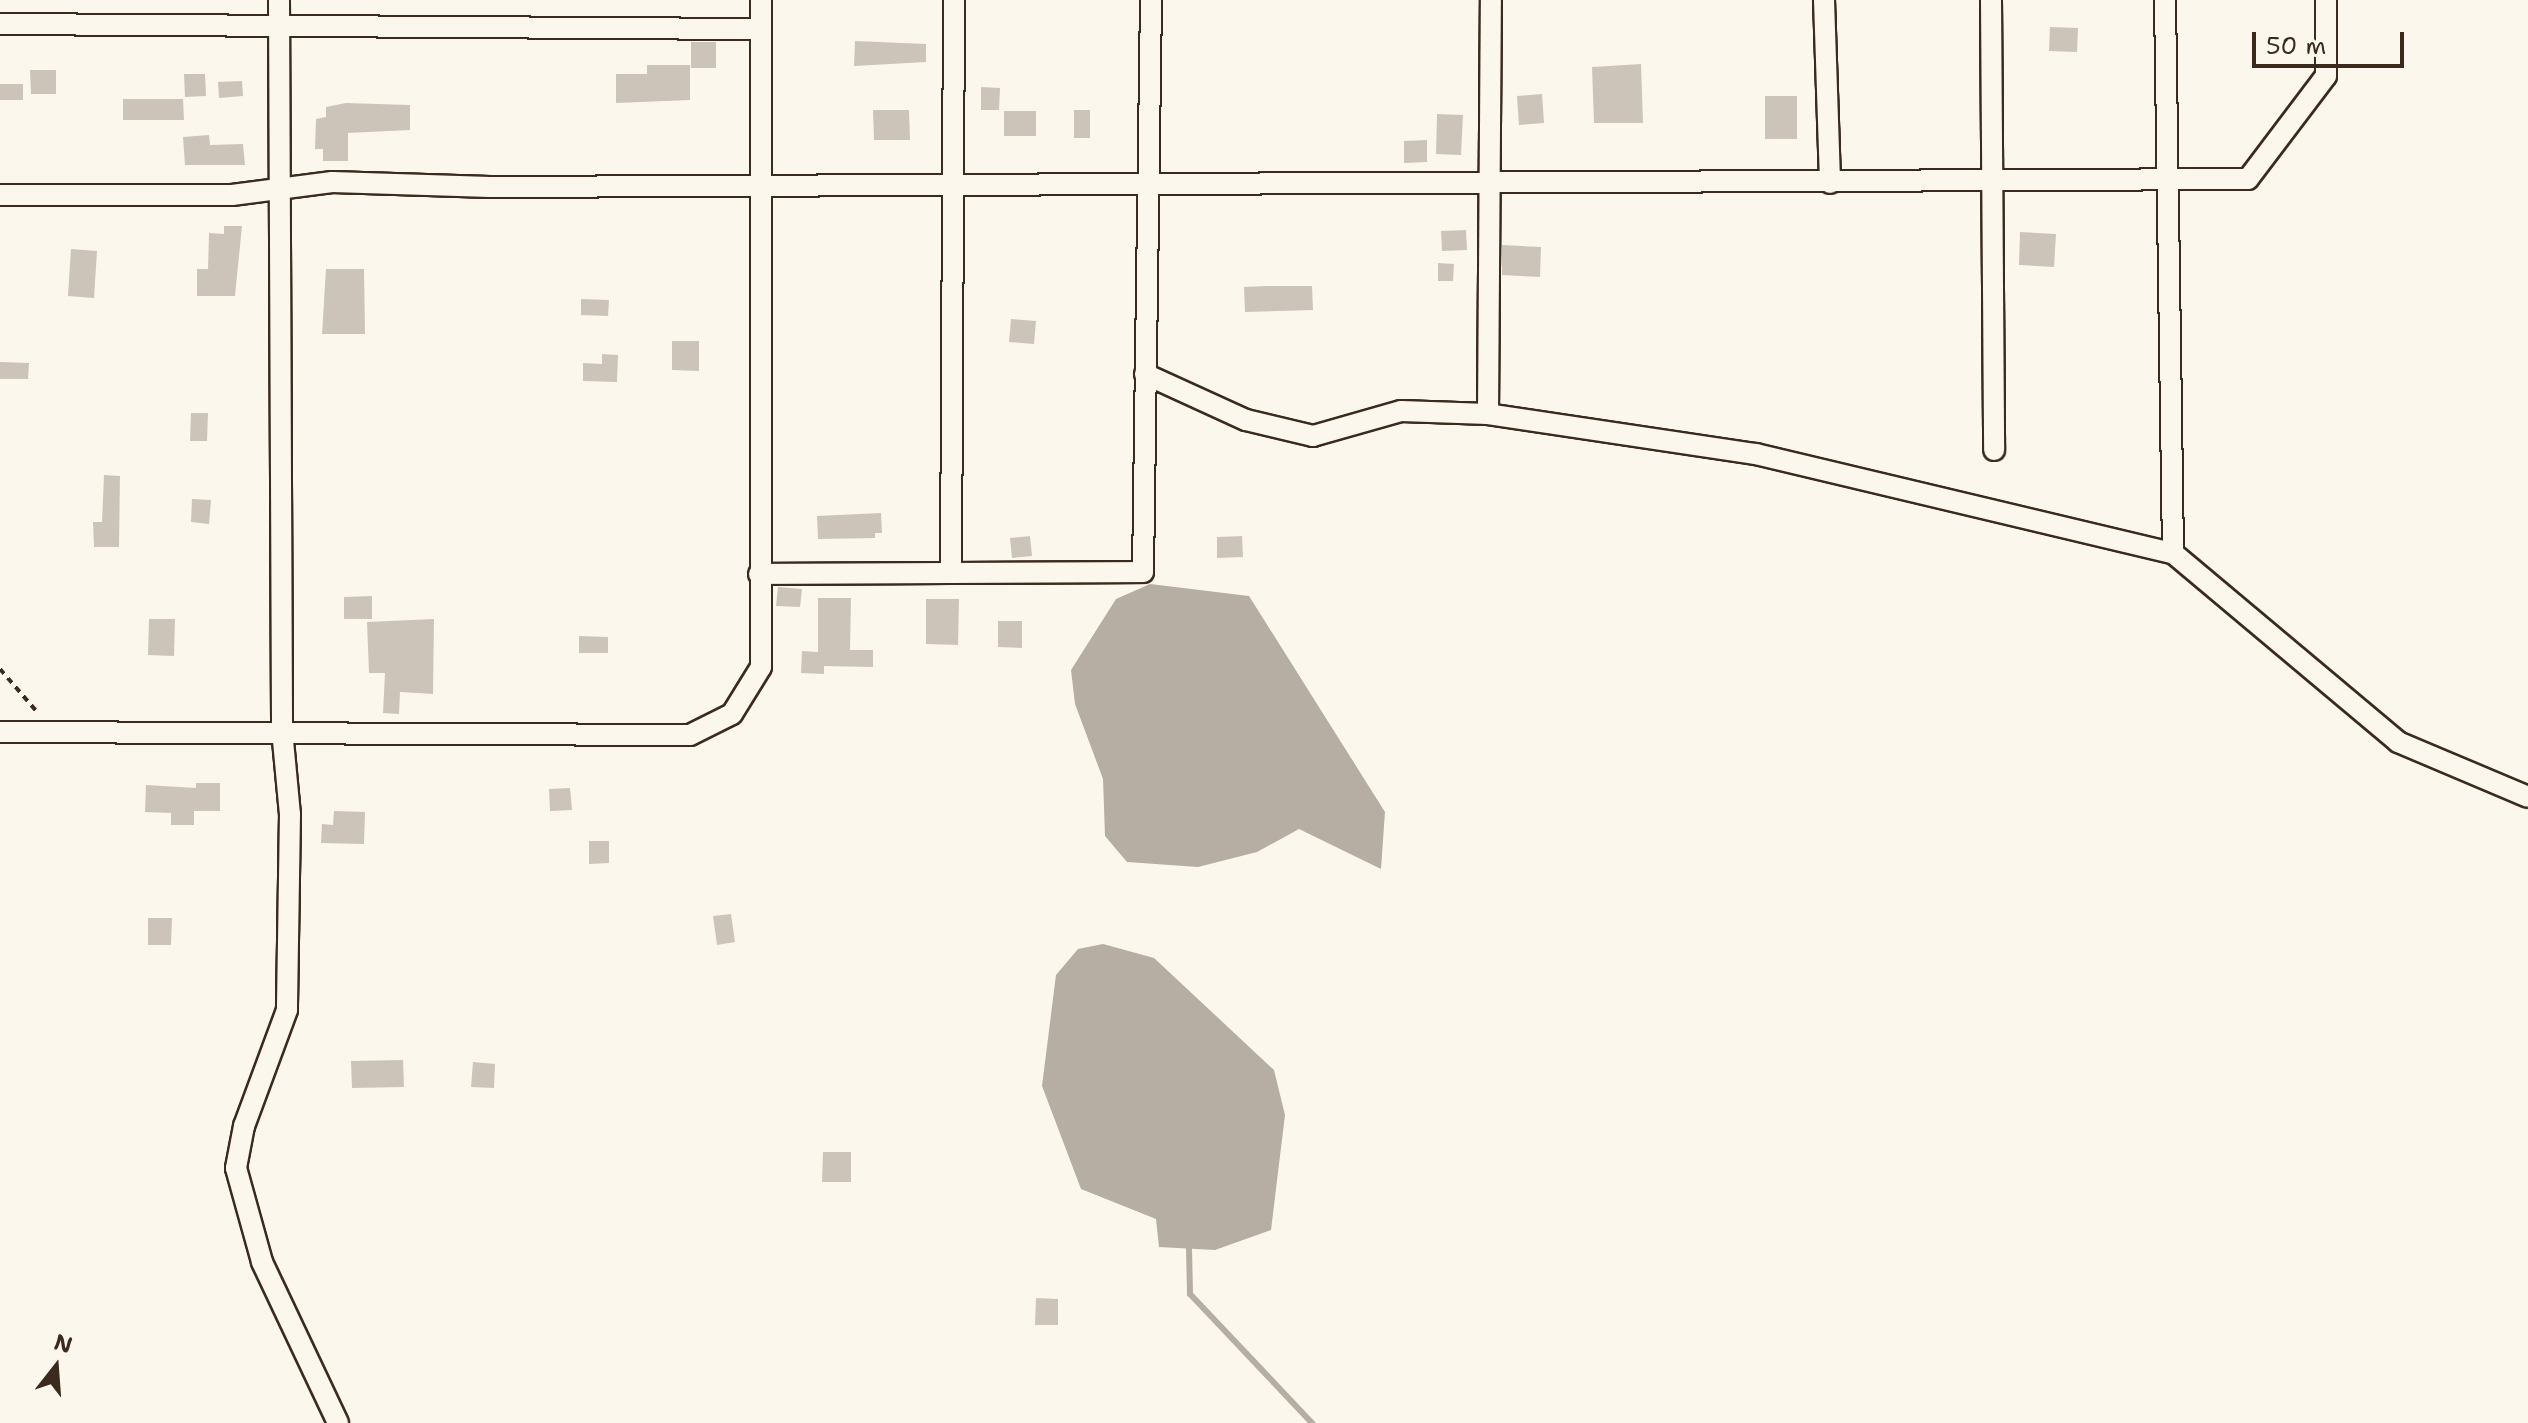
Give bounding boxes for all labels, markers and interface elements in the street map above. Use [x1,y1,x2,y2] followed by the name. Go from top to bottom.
[2256,16,2408,66] scale bar
[2266,30,2326,62] text: 50 m
[16,1327,96,1407] north arrow
[51,1327,76,1360] text: N

